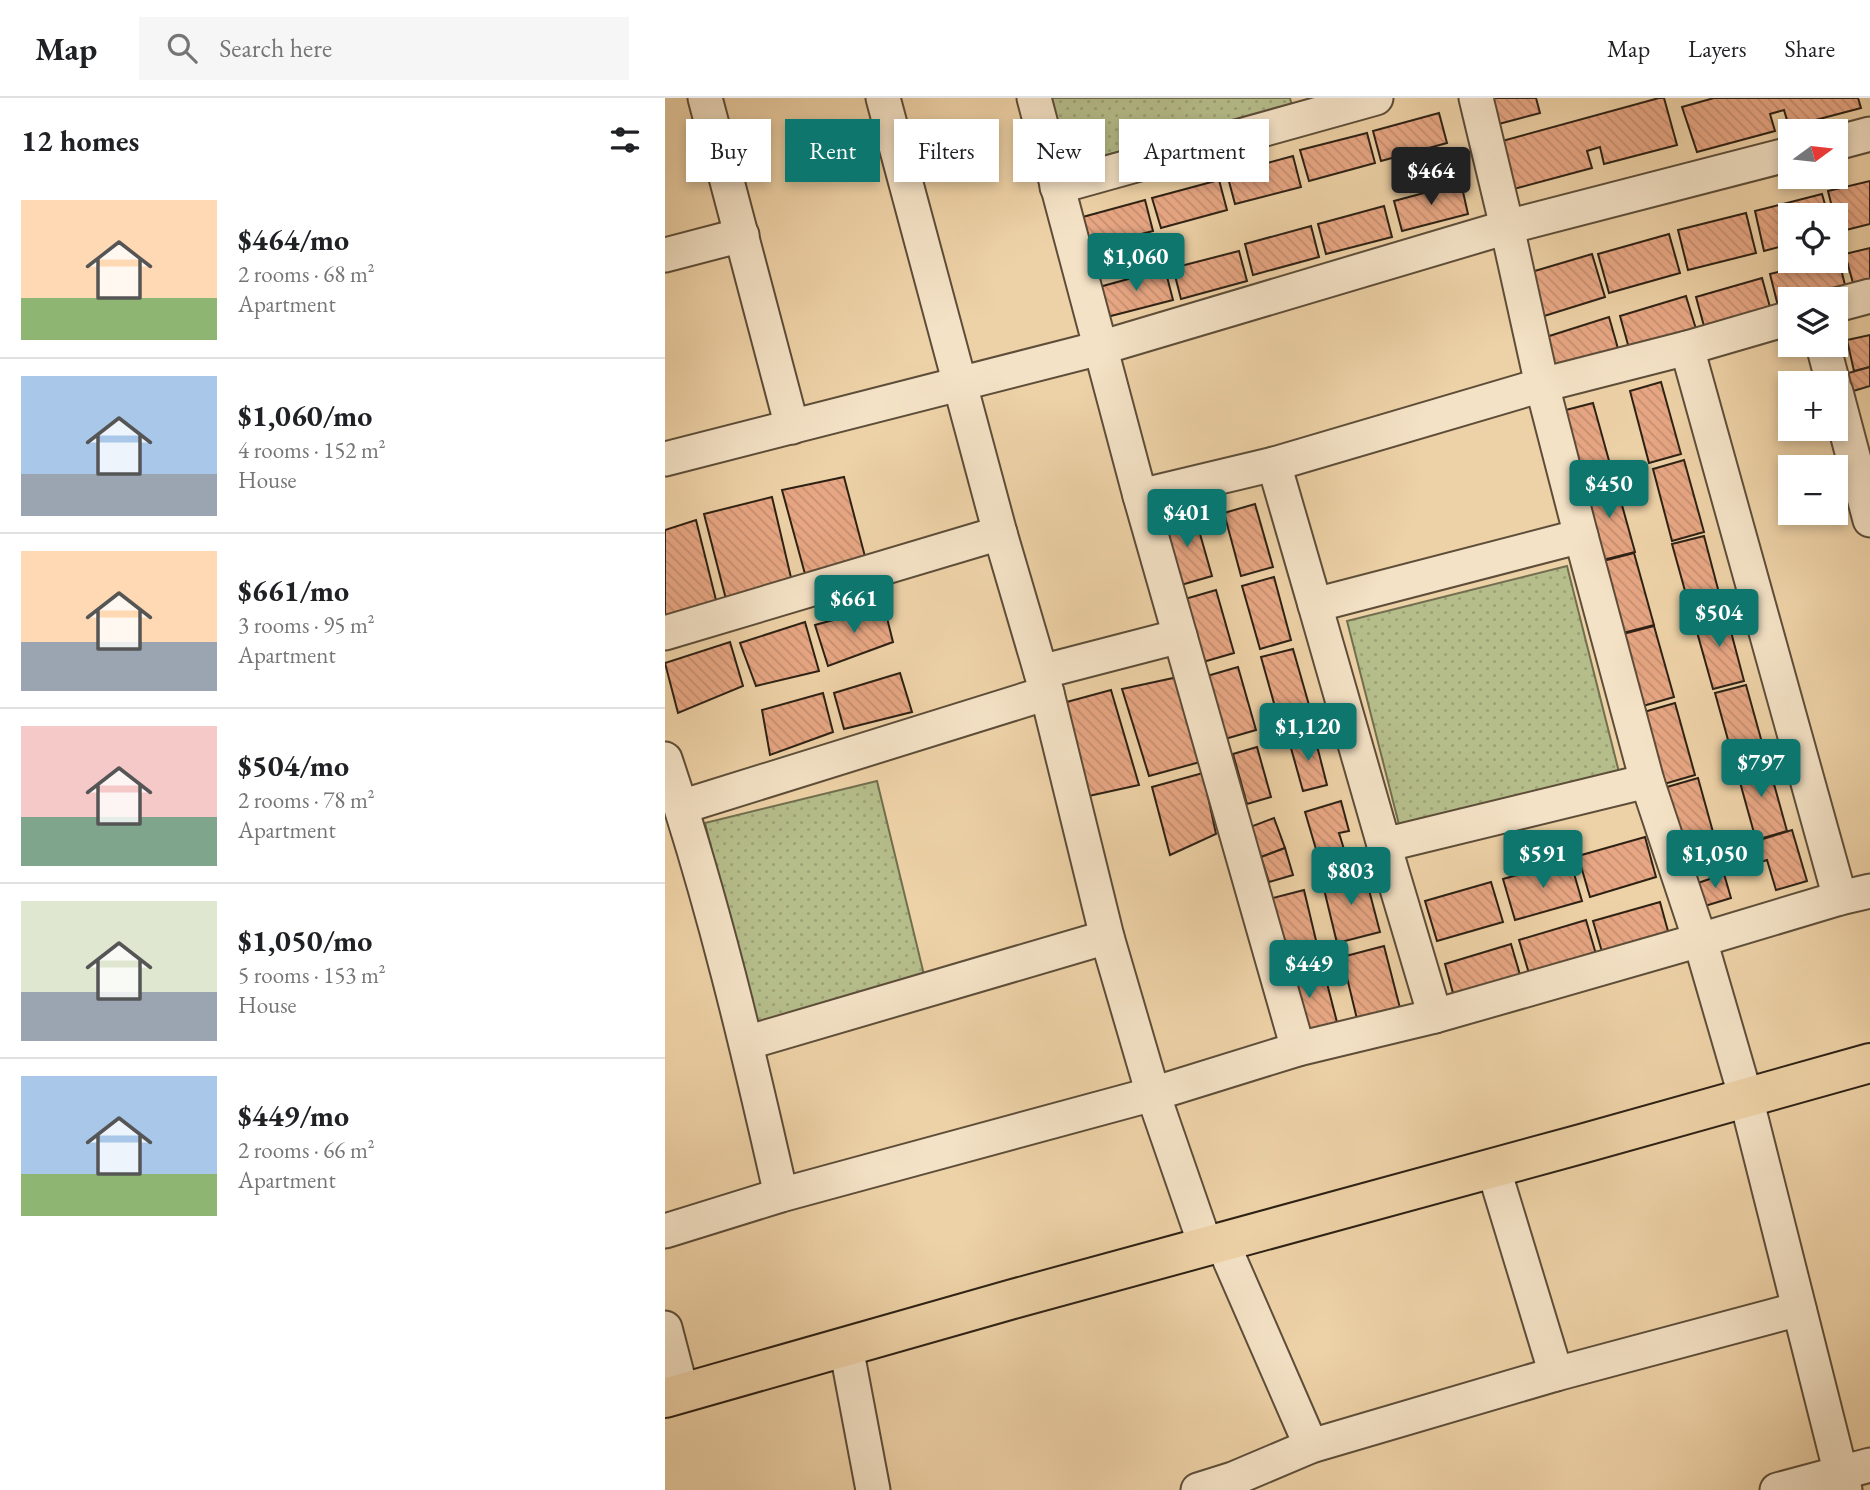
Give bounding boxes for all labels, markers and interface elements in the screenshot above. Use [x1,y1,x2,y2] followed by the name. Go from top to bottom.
[139,17,629,80] search box
[35,27,97,70] text: Map
[163,29,201,67] icon: search
[219,31,332,65] text: Search here
[1607,33,1650,64] text: Map
[1688,33,1747,64] text: Layers
[1785,33,1835,64] text: Share
[686,119,771,182] chip: Buy
[785,119,880,182] chip: Rent
[894,119,999,182] chip: Filters
[1013,119,1105,182] chip: New
[1119,119,1269,182] chip: Apartment
[1778,119,1848,189] north arrow
[1778,119,1848,525] map controls
[21,121,139,160] text: 12 homes
[606,121,644,159] icon: filters
[1390,148,1472,207] pin: $464
[1407,155,1455,185] text: $464
[1778,203,1848,273] button: locate
[238,220,349,259] text: $464/mo
[77,228,161,312] icon: home
[1079,234,1193,293] pin: $1,060
[1104,241,1168,271] text: $1,060
[238,259,375,289] text: 2 rooms · 68 m²
[1778,287,1848,357] button: layers
[238,289,336,319] text: Apartment
[1778,371,1848,441] button: +
[238,396,372,435] text: $1,060/mo
[77,404,161,488] icon: home
[238,435,386,465] text: 4 rooms · 152 m²
[1778,455,1848,525] button: −
[1568,460,1650,520] pin: $450
[238,465,297,495] text: House
[1585,468,1633,498] text: $450
[1146,490,1228,549] pin: $401
[1163,497,1211,527] text: $401
[238,571,349,610] text: $661/mo
[813,575,895,635] pin: $661
[77,579,161,663] icon: home
[830,583,878,613] text: $661
[1678,589,1760,649] pin: $504
[1695,597,1743,627] text: $504
[238,610,375,640] text: 3 rooms · 95 m²
[238,640,336,670] text: Apartment
[1251,704,1365,763] pin: $1,120
[1276,711,1340,741] text: $1,120
[1720,740,1802,799] pin: $797
[238,746,349,785] text: $504/mo
[1737,747,1785,777] text: $797
[77,754,161,838] icon: home
[238,785,375,815] text: 2 rooms · 78 m²
[238,815,336,845] text: Apartment
[1502,830,1584,890] pin: $591
[1658,830,1772,890] pin: $1,050
[1519,838,1567,868] text: $591
[1683,838,1747,868] text: $1,050
[1310,848,1392,907] pin: $803
[1327,855,1375,885] text: $803
[238,921,372,960] text: $1,050/mo
[77,929,161,1013] icon: home
[1268,940,1350,1000] pin: $449
[1285,948,1333,978] text: $449
[238,960,386,990] text: 5 rooms · 153 m²
[238,990,297,1020] text: House
[238,1096,349,1135] text: $449/mo
[77,1104,161,1188] icon: home
[238,1135,375,1165] text: 2 rooms · 66 m²
[238,1165,336,1195] text: Apartment

